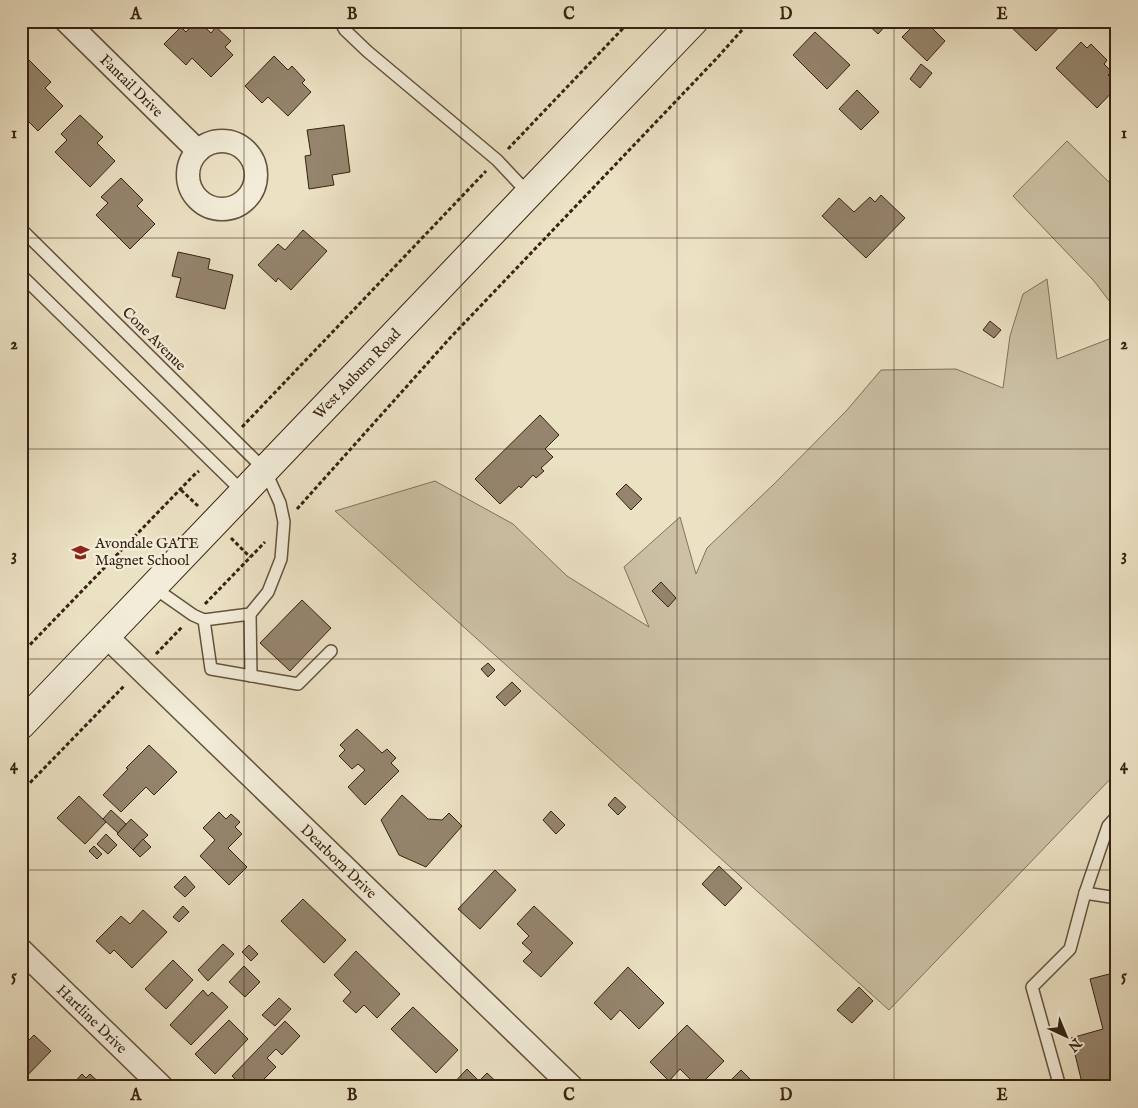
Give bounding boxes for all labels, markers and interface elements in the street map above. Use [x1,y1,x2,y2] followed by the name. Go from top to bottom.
[130,5,143,25] text: A
[347,5,358,25] text: B
[563,5,575,25] text: C
[780,5,793,25] text: D
[996,5,1008,25] text: E
[96,50,167,121] street label: Fantail Drive
[11,124,17,144] text: 1
[1121,124,1127,144] text: 1
[118,303,190,375] street label: Cone Avenue
[309,324,405,423] street label: West Auburn Road
[10,335,18,355] text: 2
[1120,335,1128,355] text: 2
[94,534,199,570] place label: Avondale GATE Magnet School
[71,542,91,562] school or university icon: Avondale GATE Magnet School
[11,546,17,566] text: 3
[1121,546,1127,566] text: 3
[10,756,19,776] text: 4
[1120,756,1129,776] text: 4
[297,820,381,903] street label: Dearborn Drive
[11,967,17,987] text: 5
[1121,967,1127,987] text: 5
[53,980,131,1058] street label: Hartline Drive
[1040,1010,1090,1060] north arrow
[1064,1033,1086,1055] text: N
[130,1086,143,1106] text: A
[347,1086,358,1106] text: B
[563,1086,575,1106] text: C
[780,1086,793,1106] text: D
[996,1086,1008,1106] text: E

